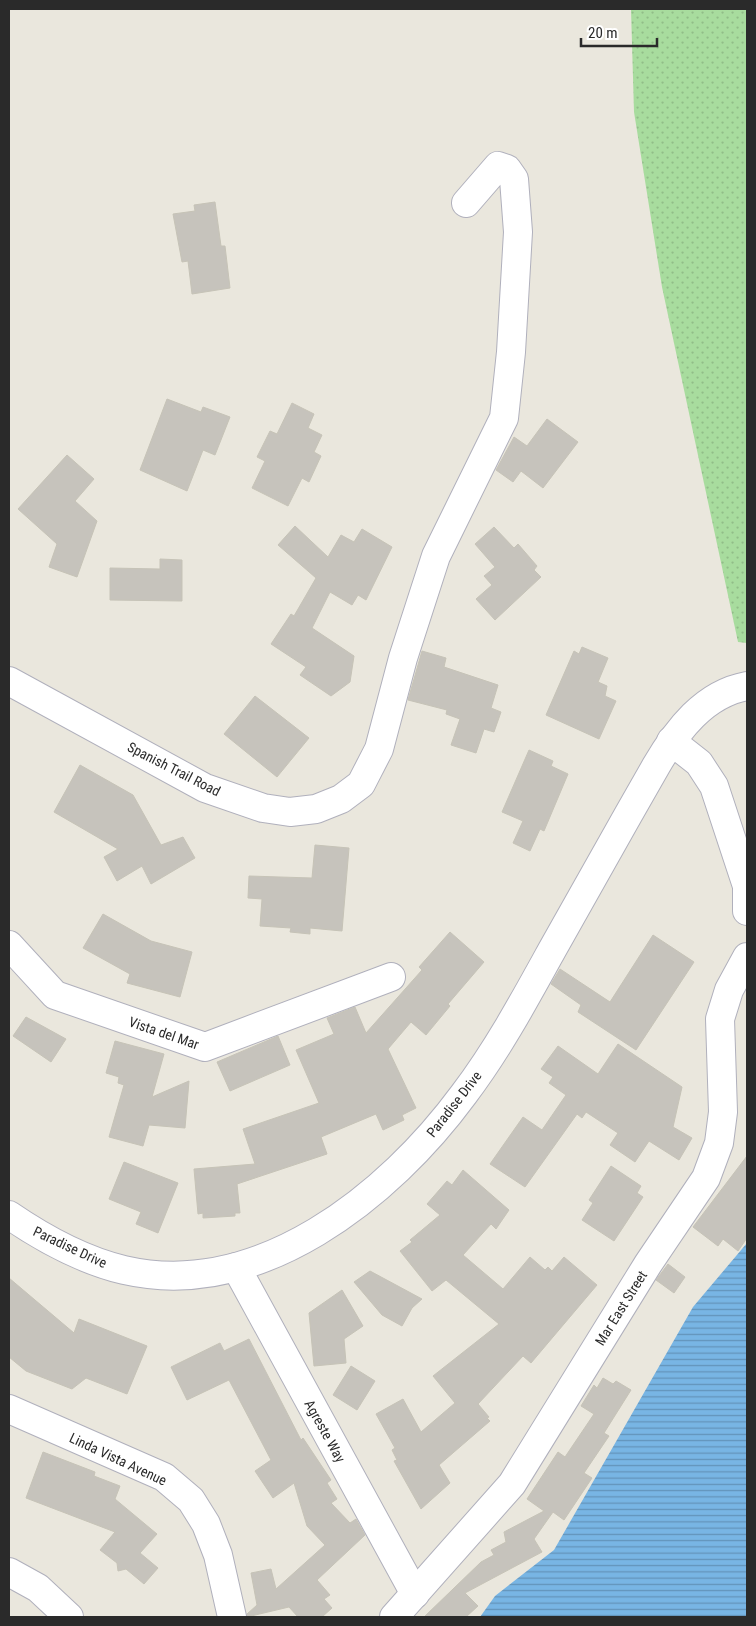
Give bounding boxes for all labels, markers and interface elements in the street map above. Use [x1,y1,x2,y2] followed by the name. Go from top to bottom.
[581,15,657,47] scale bar
[588,24,618,42] text: 20 m
[125,739,223,799] street label: Spanish Trail Road
[127,1014,201,1052] street label: Vista del Mar
[423,1067,485,1140] street label: Paradise Drive
[31,1223,110,1271] street label: Paradise Drive
[592,1268,650,1348] street label: Mar East Street
[301,1397,349,1465] street label: Agreste Way
[67,1429,170,1489] street label: Linda Vista Avenue

